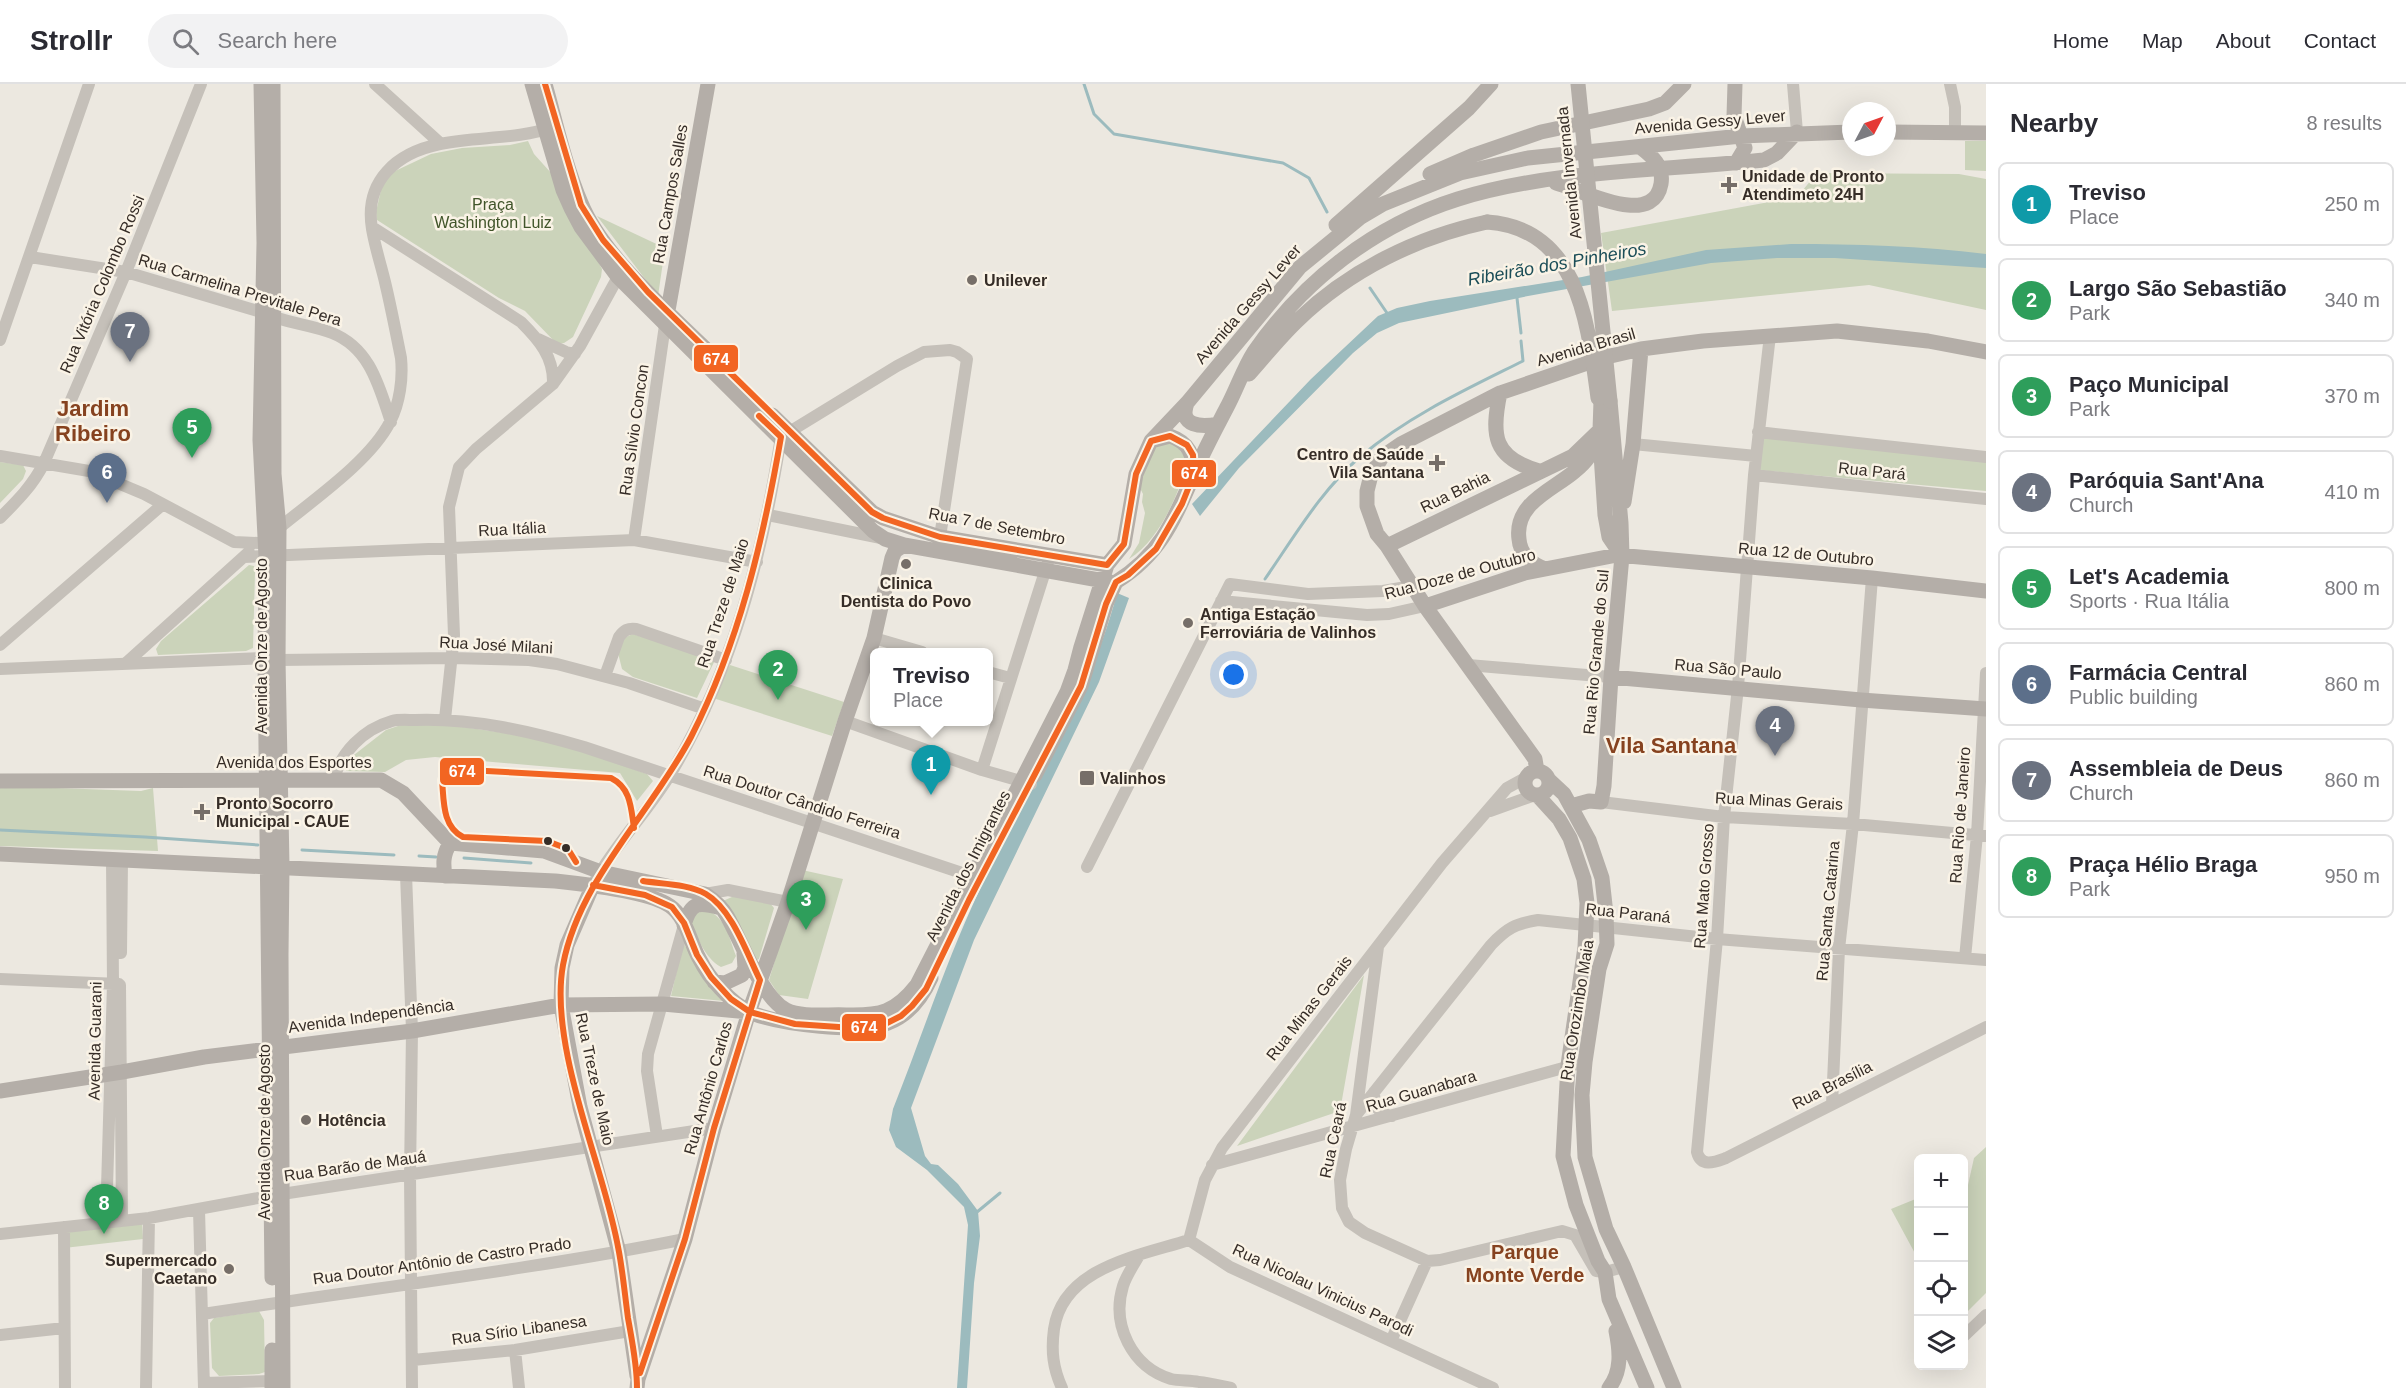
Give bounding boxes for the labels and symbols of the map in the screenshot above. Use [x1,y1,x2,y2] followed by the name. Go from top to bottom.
[1842,102,1896,156] north arrow
[1554,106,1584,240] street label: Avenida Invernada
[1634,107,1787,137] street label: Avenida Gessy Lever
[649,123,691,265] street label: Rua Campos Salles
[1742,168,1884,203] place label: Unidade de Pronto Atendimeto 24H
[1720,176,1738,194] marker: Unidade de Pronto Atendimeto 24H
[57,192,147,376] street label: Rua Vitória Colombo Rossi
[434,196,552,231] park label: Praça Washington Luiz
[1466,238,1648,290] water label: Ribeirão dos Pinheiros
[1192,241,1305,367] street label: Avenida Gessy Lever
[136,251,344,329] street label: Rua Carmelina Previtale Pera
[984,272,1047,289] place label: Unilever
[965,273,979,287] marker: Unilever
[110,312,150,362] pin: 7
[1535,325,1637,369] street label: Avenida Brasil
[693,344,739,373] line badge: 674
[703,351,729,368] text: 674
[616,363,652,497] street label: Rua Sílvio Concon
[55,396,131,446] district label: Jardim Ribeiro
[172,408,212,458] pin: 5
[1297,446,1424,481] place label: Centro de Saúde Vila Santana
[88,454,126,503] pin: 6
[1428,454,1446,472] marker: Centro de Saúde Vila Santana
[1171,459,1217,488] line badge: 674
[1837,459,1907,483] street label: Rua Pará
[1181,465,1207,482] text: 674
[1418,468,1492,516] street label: Rua Bahia
[927,504,1067,548] street label: Rua 7 de Setembro
[478,519,546,539] street label: Rua Itália
[694,536,752,670] street label: Rua Treze de Maio
[1737,540,1875,568] street label: Rua 12 de Outubro
[1383,546,1537,602] street label: Rua Doze de Outubro
[899,557,913,571] marker: Clinica Dentista do Povo
[253,558,270,734] street label: Avenida Onze de Agosto
[1580,569,1612,735] street label: Rua Rio Grande do Sul
[841,575,972,610] place label: Clinica Dentista do Povo
[1200,606,1376,641] place label: Antiga Estação Ferroviária de Valinhos
[1181,616,1195,630] marker: Antiga Estação Ferroviária de Valinhos
[439,634,553,656] street label: Rua José Milani
[758,650,798,700] pin: 2
[1674,656,1782,682] street label: Rua São Paulo
[1219,660,1248,689] your location
[1756,706,1794,756] pin: 4
[1606,733,1737,758] district label: Vila Santana
[912,746,950,795] pin: 1
[1947,746,1973,884] street label: Rua Rio de Janeiro
[216,754,372,771] street label: Avenida dos Esportes
[439,757,485,786] line badge: 674
[701,762,903,842] street label: Rua Doutor Cândido Ferreira
[449,763,475,780] text: 674
[1078,769,1096,787] marker: Valinhos
[1100,770,1166,787] place label: Valinhos
[923,788,1013,944] street label: Avenida dos Imigrantes
[1715,789,1843,813] street label: Rua Minas Gerais
[216,795,350,830] place label: Pronto Socorro Municipal - CAUE
[193,803,211,821] marker: Pronto Socorro Municipal - CAUE
[1691,823,1717,949] street label: Rua Mato Grosso
[542,835,554,847] unlabelled marker
[1813,840,1843,982] street label: Rua Santa Catarina
[560,842,572,854] unlabelled marker
[786,880,826,930] pin: 3
[1585,900,1671,926] street label: Rua Paraná
[1557,938,1597,1082] street label: Rua Orozimbo Maia
[1263,952,1355,1064] street label: Rua Minas Gerais
[85,981,105,1101] street label: Avenida Guarani
[287,996,455,1036] street label: Avenida Independência
[573,1011,617,1147] street label: Rua Treze de Maio
[841,1013,887,1042] line badge: 674
[681,1019,735,1157] street label: Rua Antônio Carlos
[851,1019,877,1036] text: 674
[256,1044,273,1220] street label: Avenida Onze de Agosto
[1789,1058,1875,1112] street label: Rua Brasília
[1364,1067,1478,1115] street label: Rua Guanabara
[1317,1100,1349,1180] street label: Rua Ceará
[318,1112,386,1129] place label: Hotência
[299,1113,313,1127] marker: Hotência
[283,1148,427,1184] street label: Rua Barão de Mauá
[84,1184,124,1234] pin: 8
[312,1234,572,1288] street label: Rua Doutor Antônio de Castro Prado
[1230,1241,1416,1339] street label: Rua Nicolau Vinicius Parodi
[1466,1241,1584,1286] district label: Parque Monte Verde
[105,1252,217,1287] place label: Supermercado Caetano
[222,1262,236,1276] marker: Supermercado Caetano
[450,1312,588,1348] street label: Rua Sírio Libanesa

